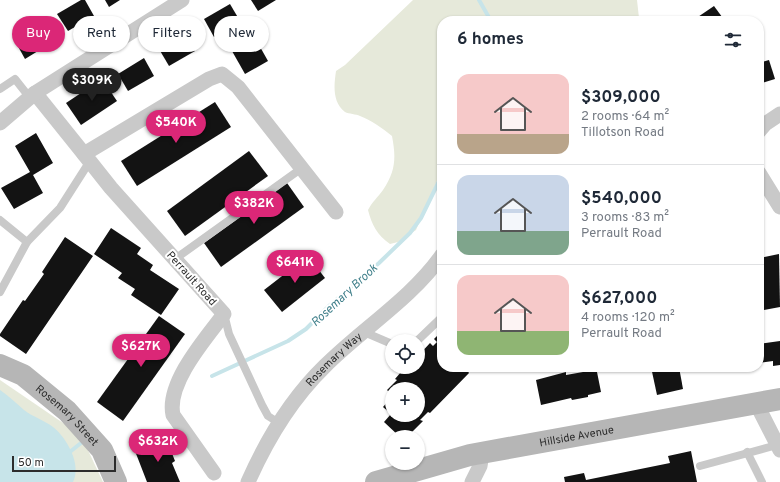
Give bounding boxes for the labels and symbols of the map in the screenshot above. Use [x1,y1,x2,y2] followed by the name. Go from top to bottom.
[64,68,120,102] pin: $309K
[148,110,204,144] pin: $540K
[226,191,282,225] pin: $382K
[163,249,219,309] street label: Perrault Road
[267,250,323,284] pin: $641K
[308,260,382,331] water label: Rosemary Brook
[303,330,365,390] street label: Rosemary Way
[113,334,169,368] pin: $627K
[32,382,101,449] street label: Rosemary Street
[538,423,615,450] street label: Hillside Avenue
[130,429,186,463] pin: $632K
[12,454,116,473] scale bar

